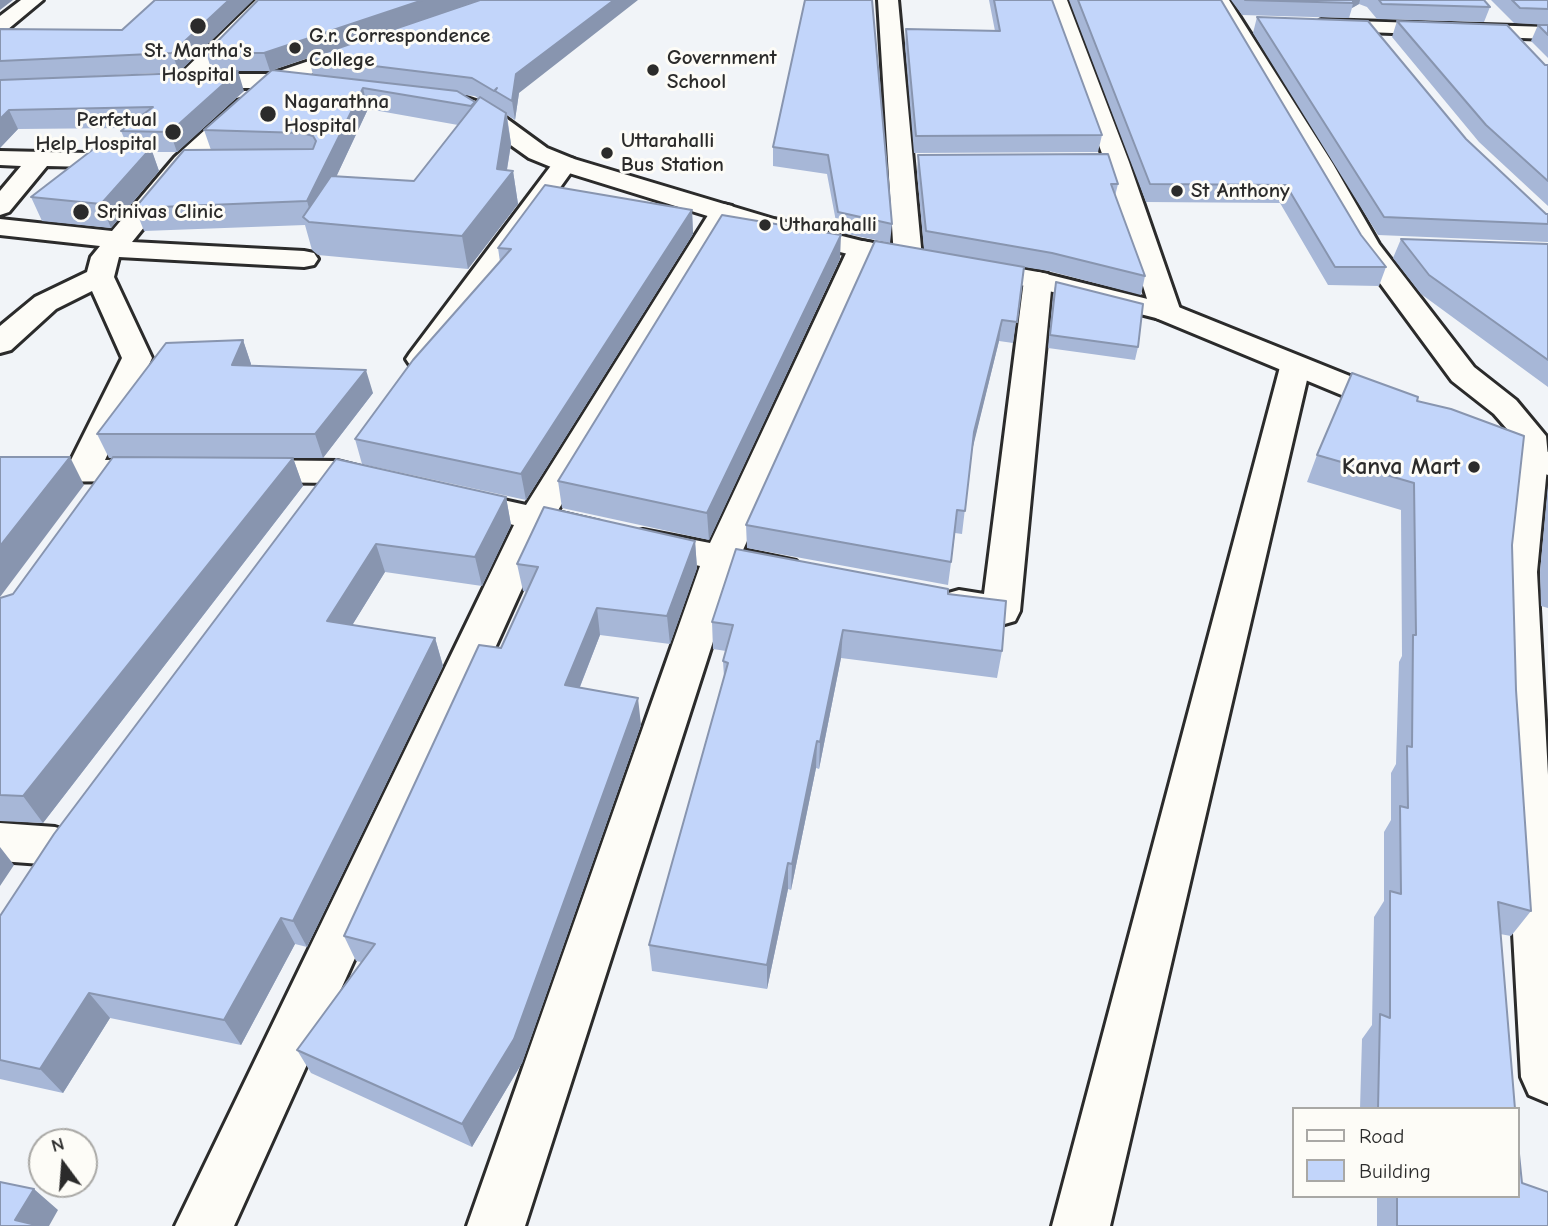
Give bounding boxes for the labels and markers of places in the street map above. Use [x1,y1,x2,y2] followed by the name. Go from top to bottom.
[188,16,208,36] marker: St. Martha's Hospital
[309,23,490,73] place label: G.r. Correspondence College
[144,38,252,88] place label: St. Martha's Hospital
[287,40,303,56] marker: G.r. Correspondence College
[667,45,777,95] place label: Government School
[645,62,661,78] marker: Government School
[284,89,389,139] place label: Nagarathna Hospital
[258,104,278,124] marker: Nagarathna Hospital
[35,107,157,157] place label: Perfetual Help Hospital
[163,122,183,142] marker: Perfetual Help Hospital
[621,128,724,178] place label: Uttarahalli Bus Station
[599,145,615,161] marker: Uttarahalli Bus Station
[1191,178,1290,204] place label: St Anthony
[1169,183,1185,199] marker: St Anthony
[97,199,223,225] place label: Srinivas Clinic
[71,202,91,222] marker: Srinivas Clinic
[779,212,877,238] place label: Utharahalli
[757,217,773,233] marker: Utharahalli
[1342,453,1460,481] place label: Kanva Mart
[1466,459,1482,475] marker: Kanva Mart

